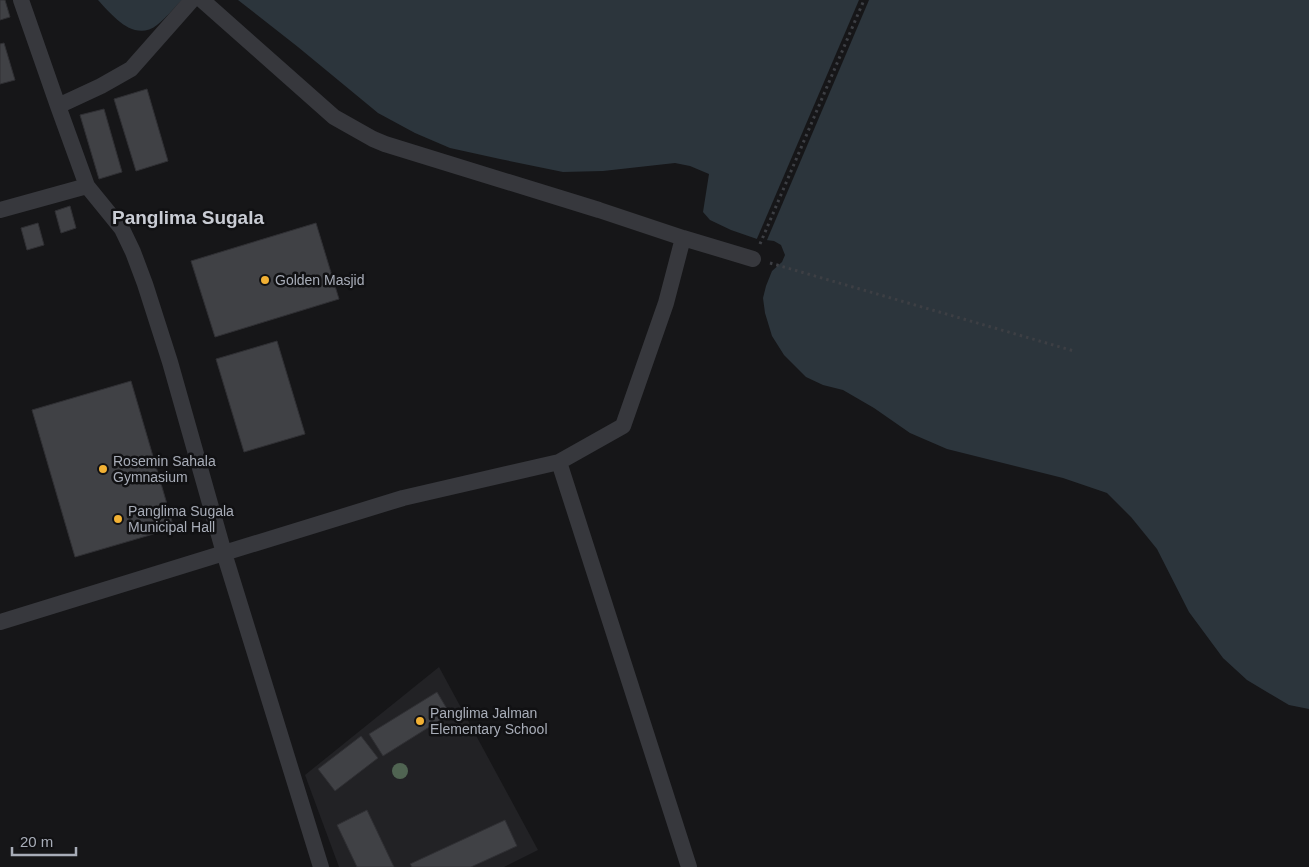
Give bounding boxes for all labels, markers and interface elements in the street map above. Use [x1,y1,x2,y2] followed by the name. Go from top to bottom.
[112,207,264,228] district label: Panglima Sugala
[275,272,365,288] place label: Golden Masjid
[259,274,271,286] marker: Golden Masjid
[113,453,216,485] place label: Rosemin Sahala Gymnasium
[97,463,109,475] marker: Rosemin Sahala Gymnasium
[128,503,234,535] place label: Panglima Sugala Municipal Hall
[112,513,124,525] marker: Panglima Sugala Municipal Hall
[430,705,548,737] place label: Panglima Jalman Elementary School
[414,715,426,727] marker: Panglima Jalman Elementary School
[12,824,76,856] scale bar
[20,833,53,850] text: 20 m

